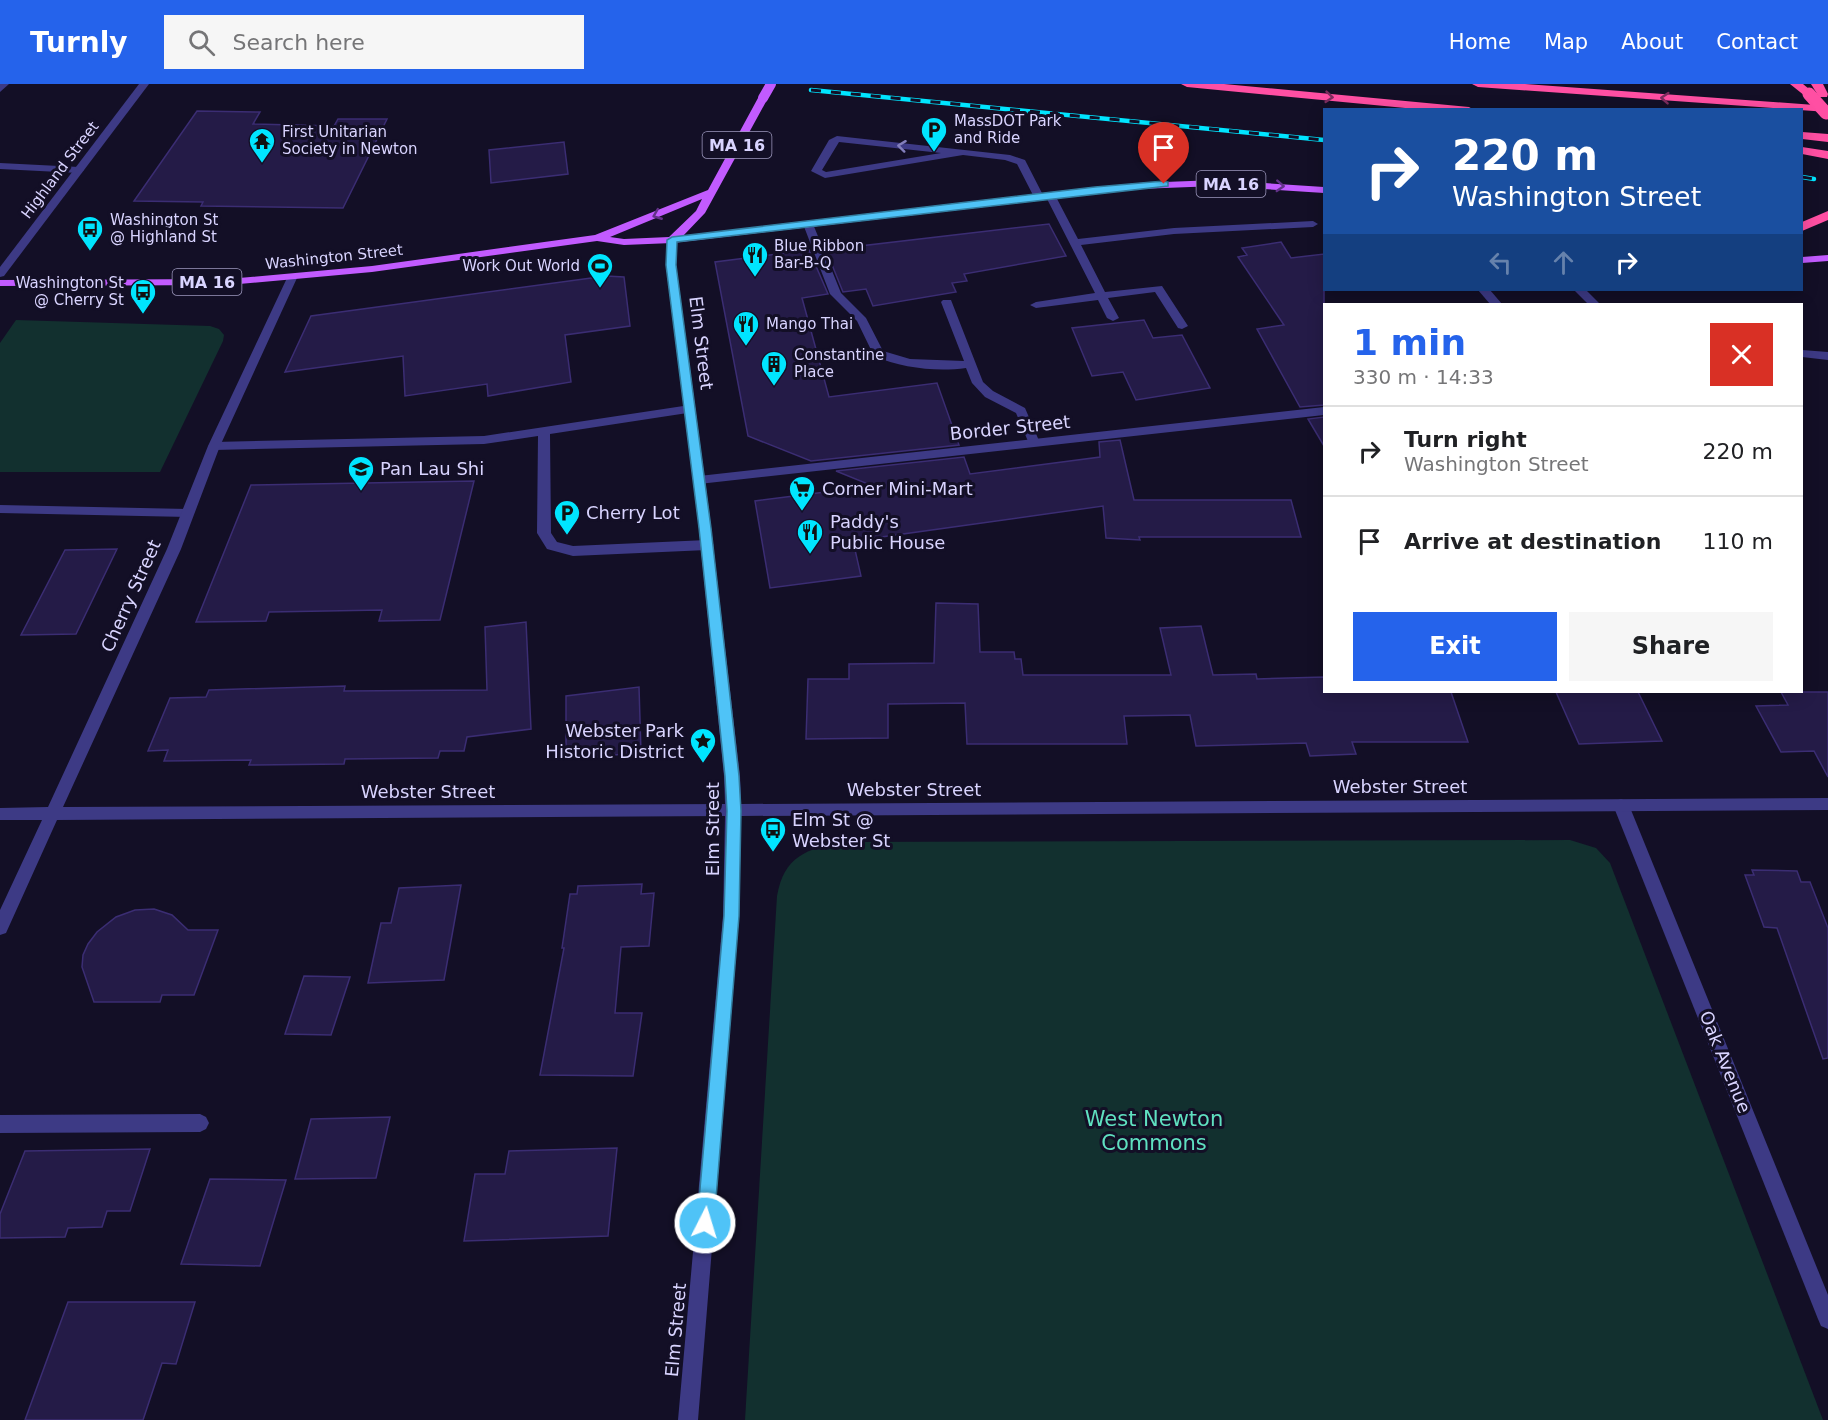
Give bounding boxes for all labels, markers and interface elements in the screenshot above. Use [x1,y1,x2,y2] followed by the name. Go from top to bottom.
[164,15,584,69] search box
[30,26,128,59] text: Turnly
[185,26,218,59] icon: search
[233,30,365,55] text: Search here
[1449,30,1511,54] text: Home
[1544,30,1588,54] text: Map
[1621,30,1683,54] text: About
[1716,30,1798,54] text: Contact
[1324,90,1334,103] one-way arrow
[1660,92,1669,105] one-way arrow
[954,112,1062,147] place label: MassDOT Park and Ride
[919,115,949,153] parking icon: MassDOT Park and Ride
[18,118,103,222] street label: Highland Street
[1138,122,1189,184] pin
[282,123,418,158] place label: First Unitarian Society in Newton
[247,126,277,164] temple icon: First Unitarian Society in Newton
[1147,131,1180,164] icon: arrive
[1452,131,1598,180] text: 220 m
[702,132,771,158] road number: MA 16
[1353,132,1431,210] icon: right
[897,140,906,152] one-way arrow
[1196,171,1266,197] road number: MA 16
[1275,179,1284,192] one-way arrow
[1452,181,1701,212] text: Washington Street
[652,207,662,220] one-way arrow
[110,211,218,246] place label: Washington St @ Highland St
[75,214,105,252] bus stop icon: Washington St @ Highland St
[774,237,864,272] place label: Blue Ribbon Bar-B-Q
[740,240,770,278] restaurant icon: Blue Ribbon Bar-B-Q
[264,241,404,273] street label: Washington Street
[1484,246,1517,279] icon: left
[1547,246,1580,279] icon: ahead
[1610,246,1643,279] icon: right
[585,251,615,289] sports icon: Work Out World
[462,257,580,275] place label: Work Out World
[172,269,242,295] road number: MA 16
[16,274,124,309] place label: Washington St @ Cherry St
[128,277,158,315] bus stop icon: Washington St @ Cherry St
[685,295,718,391] street label: Elm Street
[731,309,761,347] restaurant icon: Mango Thai
[766,315,853,333] place label: Mango Thai
[1353,322,1466,363] text: 1 min
[1710,323,1773,386] button: close
[794,346,884,381] place label: Constantine Place
[759,349,789,387] building icon: Constantine Place
[1353,365,1494,389] text: 330 m · 14:33
[949,411,1071,444] street label: Border Street
[1404,427,1527,452] text: Turn right
[1353,435,1386,468] icon: right
[1703,439,1773,464] text: 220 m
[1404,452,1589,476] text: Washington Street
[346,454,376,492] school or university icon: Pan Lau Shi
[380,458,484,479] place label: Pan Lau Shi
[787,474,817,512] supermarket icon: Corner Mini-Mart
[822,478,973,499] place label: Corner Mini-Mart
[552,498,582,536] parking icon: Cherry Lot
[586,502,680,523] place label: Cherry Lot
[830,511,945,553] place label: Paddy's Public House
[795,517,825,555] restaurant icon: Paddy's Public House
[1353,525,1386,558] icon: arrive
[1404,529,1661,554] text: Arrive at destination
[1703,529,1773,554] text: 110 m
[96,536,165,655] street label: Cherry Street
[1353,612,1557,681] button: Exit
[1569,612,1773,681] button: Share
[545,720,685,762] place label: Webster Park Historic District
[688,726,718,764] place icon: Webster Park Historic District
[1333,776,1467,797] street label: Webster Street
[847,779,981,800] street label: Webster Street
[361,781,495,802] street label: Webster Street
[702,782,723,876] street label: Elm Street
[792,809,890,851] place label: Elm St @ Webster St
[758,815,788,853] bus stop icon: Elm St @ Webster St
[1695,1008,1755,1116] street label: Oak Avenue
[1085,1107,1223,1155] park label: West Newton Commons
[673,1191,737,1255] position arrow
[661,1282,690,1378] street label: Elm Street

